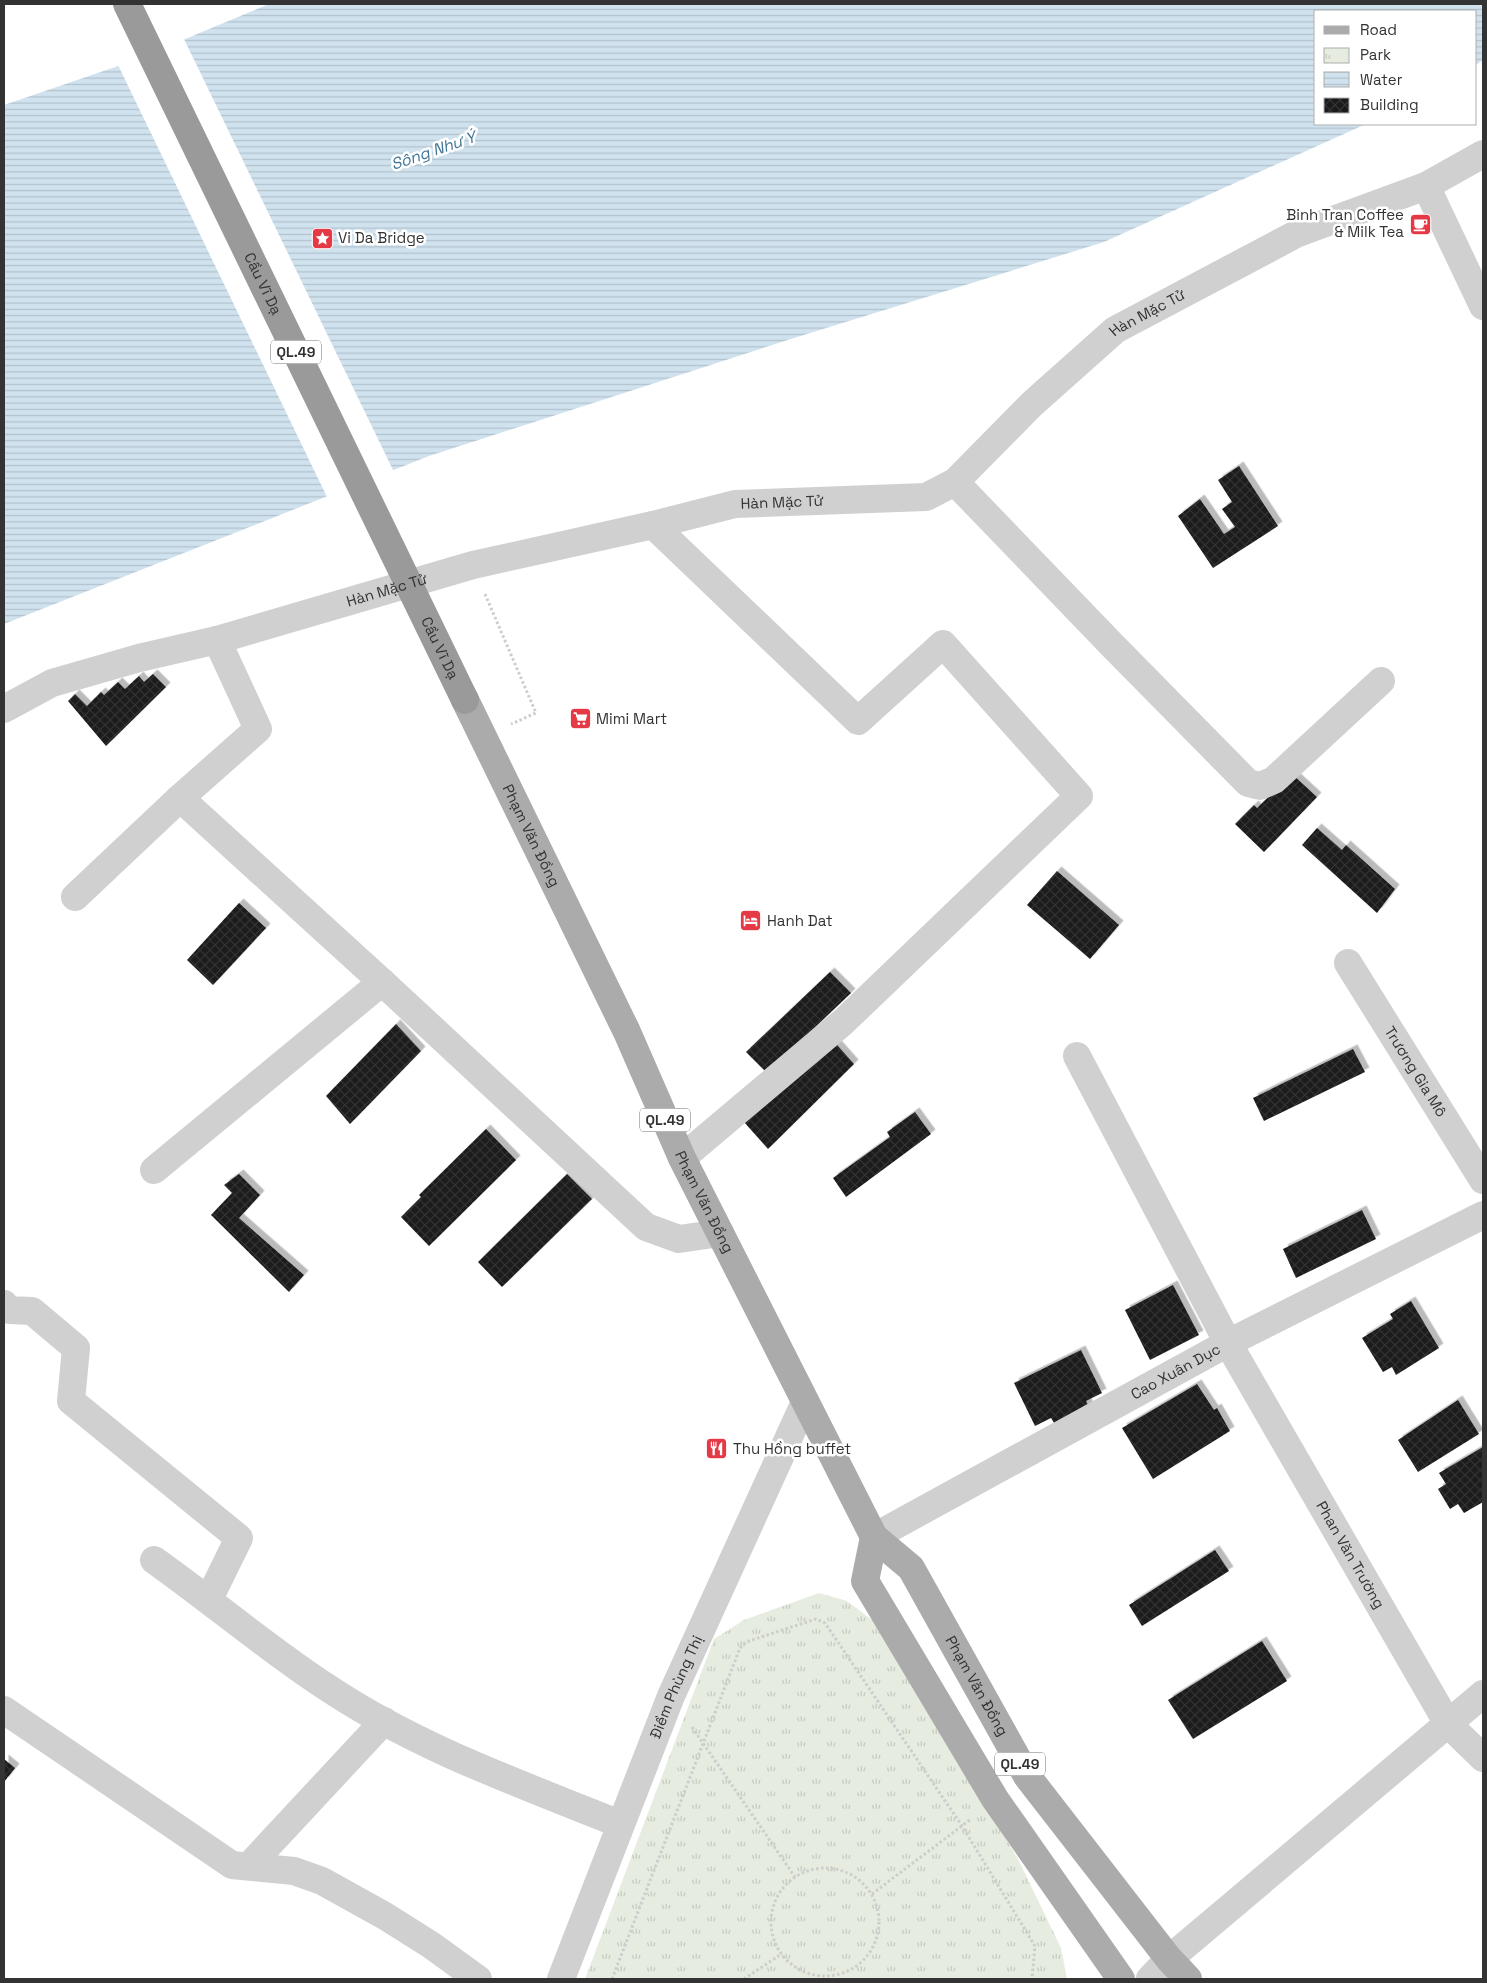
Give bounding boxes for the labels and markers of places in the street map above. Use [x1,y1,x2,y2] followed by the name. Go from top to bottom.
[1286,205,1404,241] place label: Binh Tran Coffee & Milk Tea
[1408,212,1432,236] cafe icon: Binh Tran Coffee & Milk Tea
[310,226,334,250] place icon: Vi Da Bridge
[338,228,425,247] place label: Vi Da Bridge
[568,707,592,731] supermarket icon: Mimi Mart
[596,709,667,728] place label: Mimi Mart
[739,909,763,933] hotel icon: Hanh Dat
[767,911,833,930] place label: Hanh Dat
[705,1437,729,1461] restaurant icon: Thu Hồng buffet
[733,1439,851,1458] place label: Thu Hồng buffet

